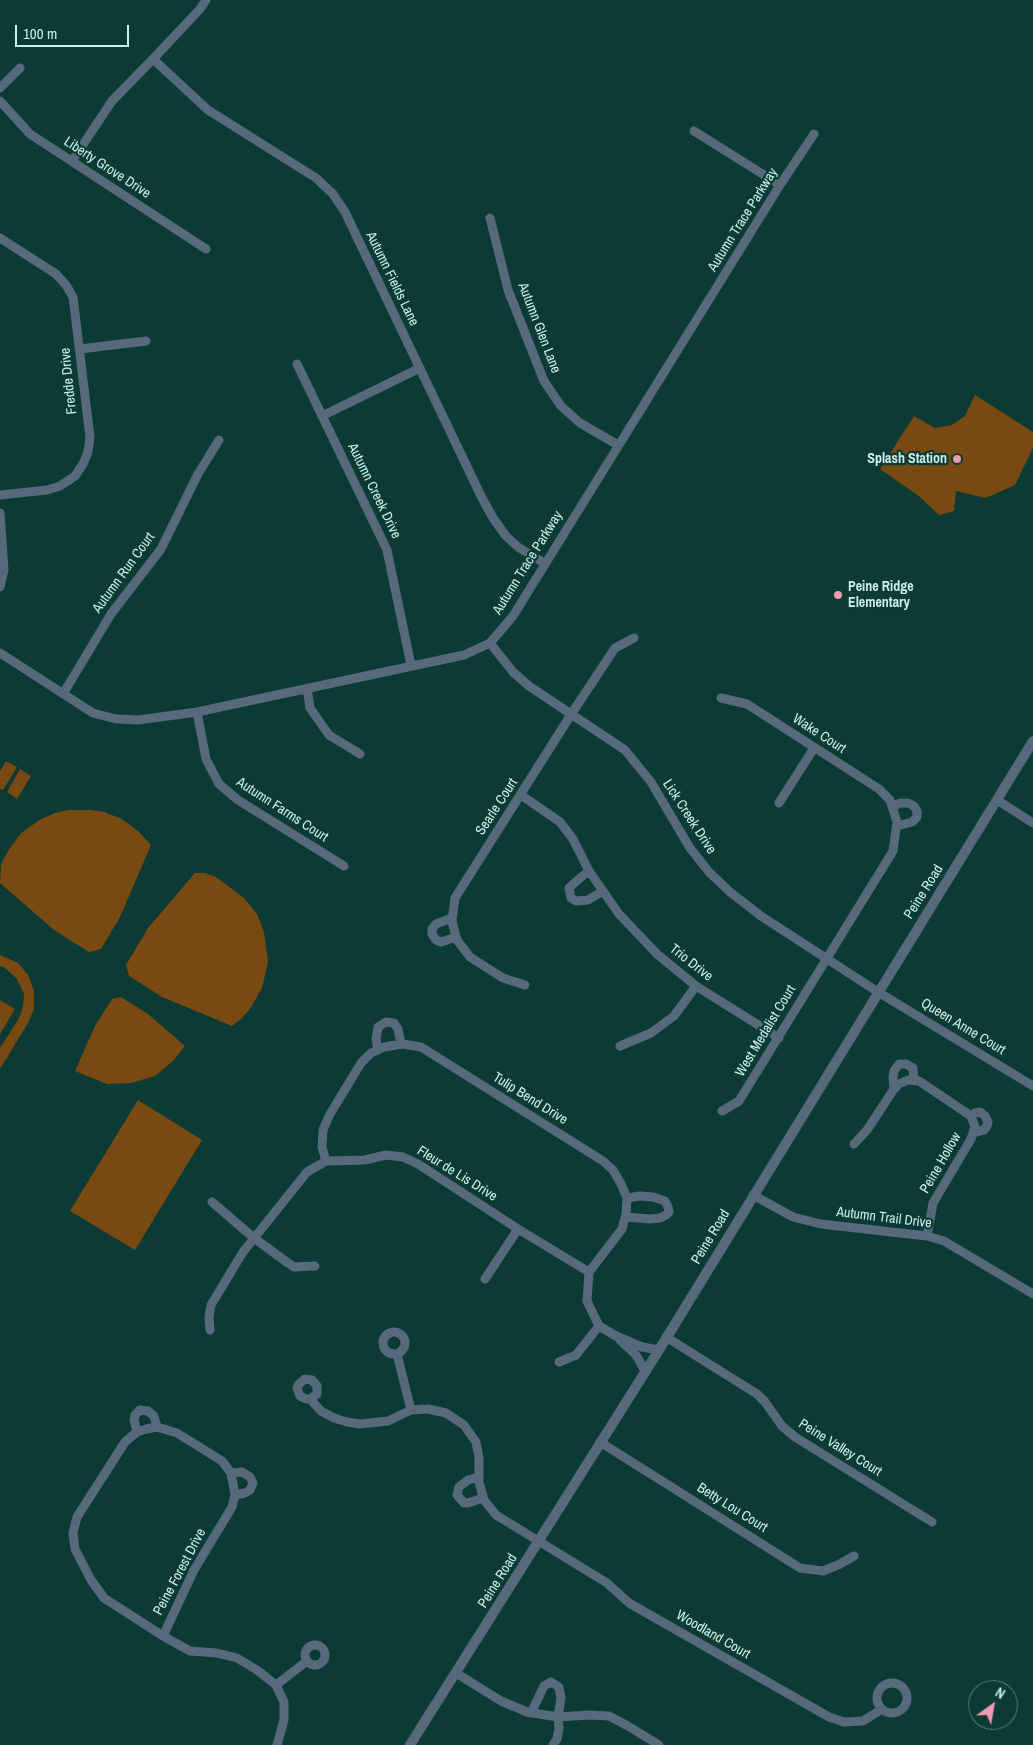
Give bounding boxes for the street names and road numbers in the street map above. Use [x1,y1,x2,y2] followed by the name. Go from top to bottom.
[60,134,154,202] street label: Liberty Grove Drive
[704,165,782,275] street label: Autumn Trace Parkway
[362,229,422,329] street label: Autumn Fields Lane
[514,280,564,376] street label: Autumn Glen Lane
[57,347,81,415] street label: Fredde Drive
[344,441,404,541] street label: Autumn Creek Drive
[489,508,567,618] street label: Autumn Trace Parkway
[89,530,159,616] street label: Autumn Run Court
[789,711,849,757] street label: Wake Court
[233,774,331,846] street label: Autumn Farms Court
[472,775,522,839] street label: Searle Court
[659,777,719,857] street label: Lick Creek Drive
[901,862,947,922] street label: Peine Road
[666,941,716,985] street label: Trio Drive
[732,982,800,1080] street label: West Medalist Court
[918,995,1008,1059] street label: Queen Anne Court
[489,1069,571,1129] street label: Tulip Bend Drive
[917,1130,965,1196] street label: Peine Hollow
[414,1143,500,1205] street label: Fleur de Lis Drive
[835,1204,933,1232] street label: Autumn Trail Drive
[688,1207,734,1267] street label: Peine Road
[795,1416,885,1480] street label: Peine Valley Court
[694,1480,770,1536] street label: Betty Lou Court
[150,1526,210,1618] street label: Peine Forest Drive
[475,1551,521,1611] street label: Peine Road
[673,1607,753,1663] street label: Woodland Court

